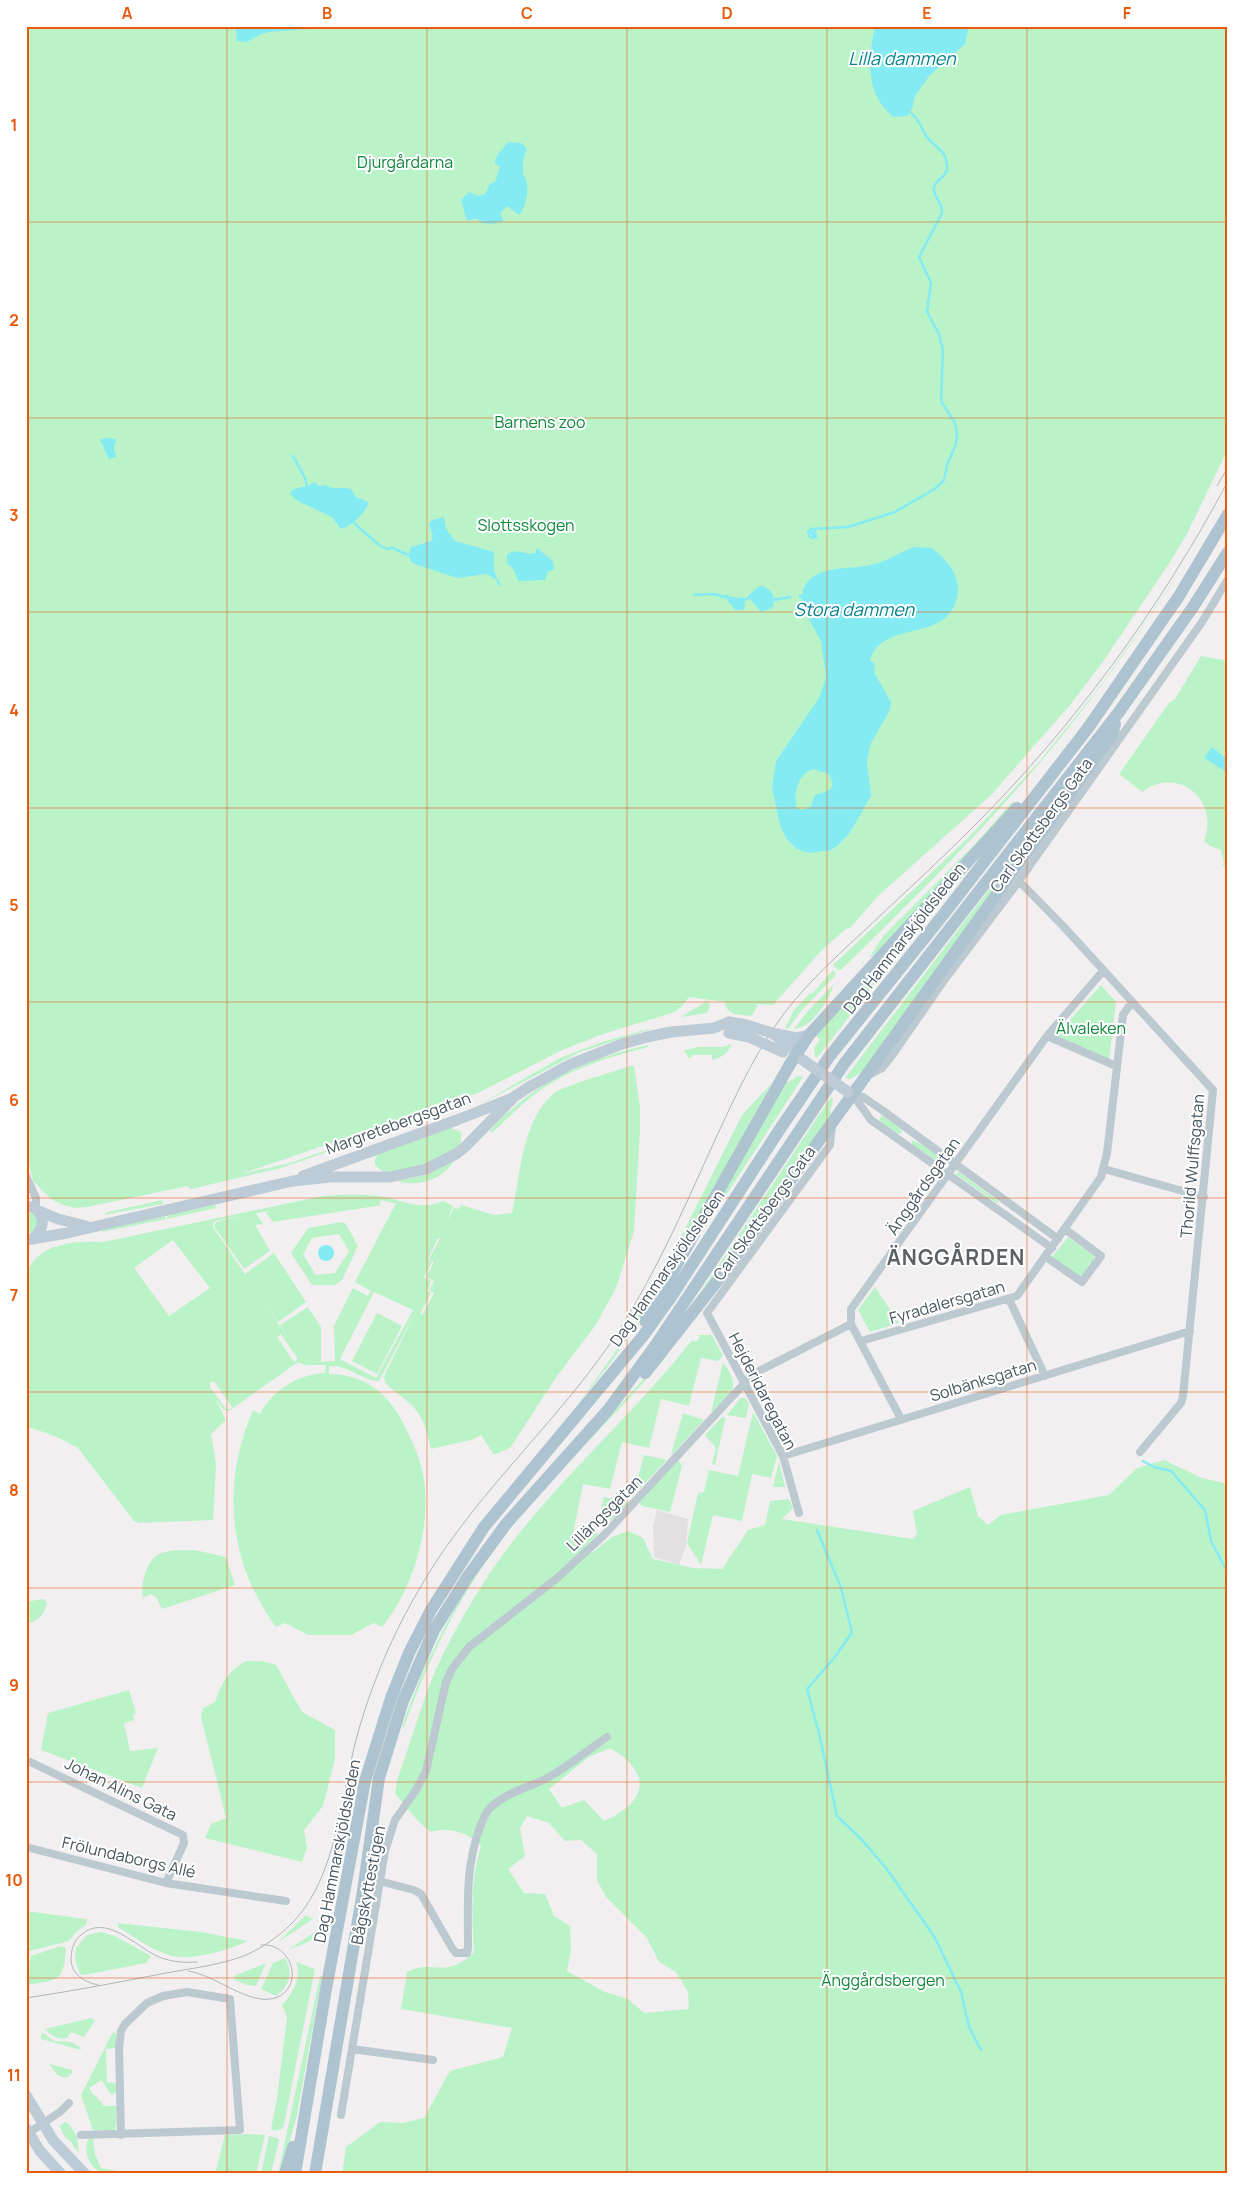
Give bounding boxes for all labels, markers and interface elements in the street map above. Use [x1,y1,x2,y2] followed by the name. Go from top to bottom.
[122,2,133,24] text: A
[322,2,332,24] text: B
[521,2,533,24] text: C
[721,2,733,24] text: D
[922,2,932,24] text: E
[1123,2,1132,24] text: F
[848,46,957,70] water label: Lilla dammen
[10,114,18,136] text: 1
[357,151,453,173] park label: Djurgårdarna
[9,309,19,331] text: 2
[495,411,585,433] park label: Barnens zoo
[9,504,19,526] text: 3
[477,514,575,536] park label: Slottsskogen
[794,597,916,621] water label: Stora dammen
[9,699,19,721] text: 4
[985,753,1097,897] street label: Carl Skottsbergs Gata
[838,858,970,1018] street label: Dag Hammarskjöldsleden
[9,894,19,916] text: 5
[1056,1017,1126,1039] park label: Älvaleken
[322,1087,474,1159] street label: Margretebergsgatan
[9,1089,19,1111] text: 6
[1175,1093,1209,1239] street label: Thorild Wulffsgatan
[881,1133,965,1239] street label: Änggårdsgatan
[708,1141,820,1285] street label: Carl Skottsbergs Gata
[605,1185,729,1351] street label: Dag Hammarskjöldsleden
[887,1242,1025,1271] district label: ÄNGGÅRDEN
[887,1275,1007,1329] street label: Fyradalersgatan
[10,1284,18,1306] text: 7
[724,1328,802,1454] street label: Hejderidaregatan
[927,1353,1039,1407] street label: Solbänksgatan
[561,1470,647,1556] street label: Lillängsgatan
[9,1479,19,1501] text: 8
[9,1674,19,1696] text: 9
[61,1752,181,1826] street label: Johan Alins Gata
[308,1757,366,1945] street label: Dag Hammarskjöldsleden
[346,1824,390,1946] street label: Bågskyttestigen
[60,1831,198,1883] street label: Frölundaborgs Allé
[5,1869,23,1891] text: 10
[821,1969,945,1991] park label: Änggårdsbergen
[7,2064,21,2086] text: 11

